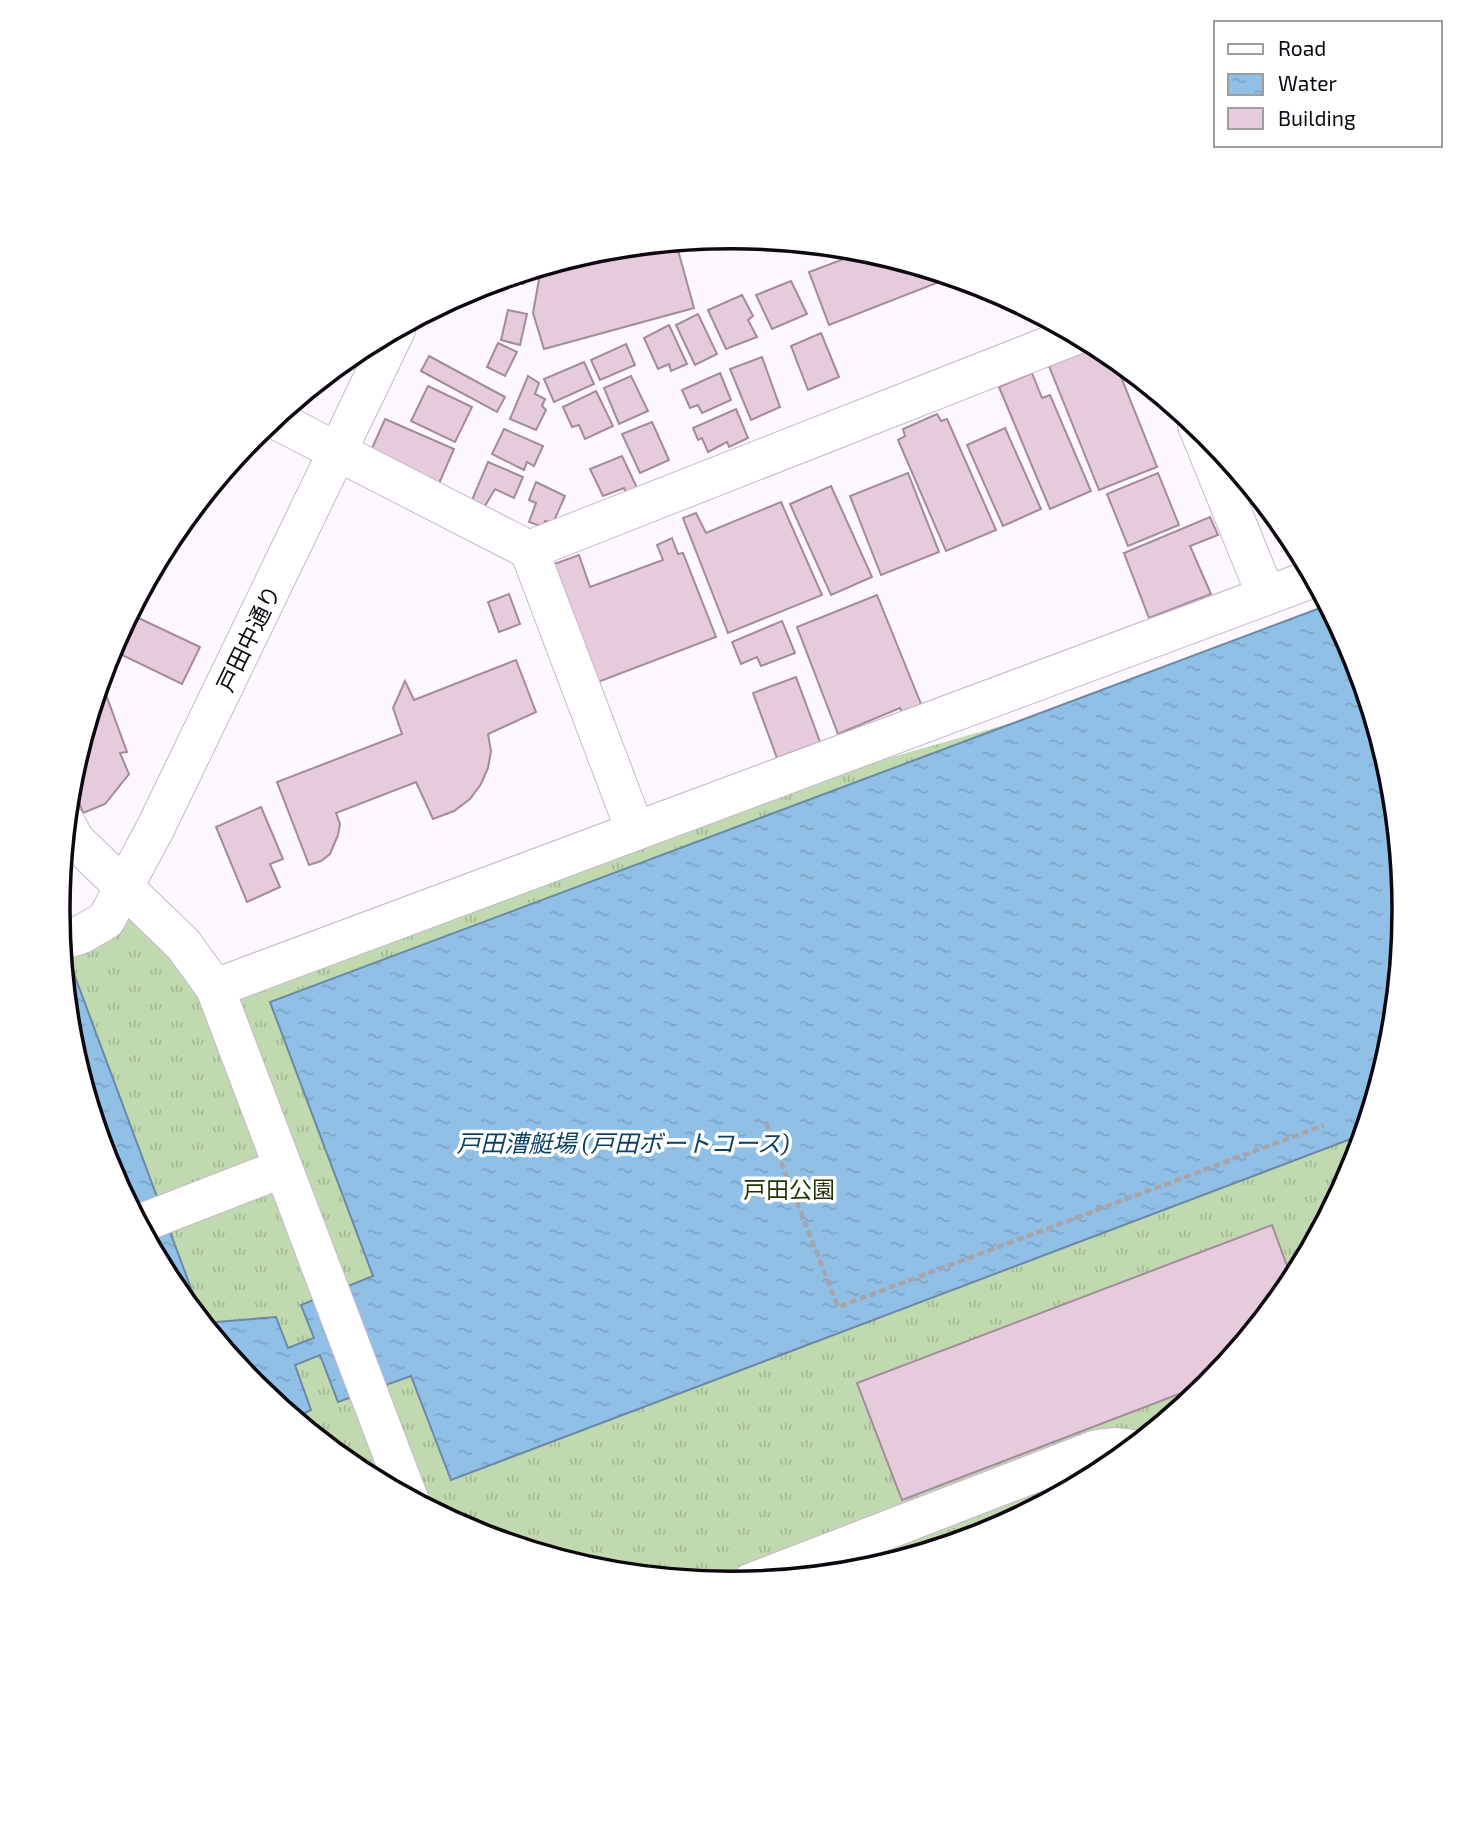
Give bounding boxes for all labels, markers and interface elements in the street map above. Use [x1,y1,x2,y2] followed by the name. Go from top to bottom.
[1214,21,1442,147] legend
[1278,35,1326,60] text: Road
[1278,70,1337,95] text: Water
[1278,105,1356,130] text: Building
[210,580,286,696] street label: 戸田中通り
[456,1128,790,1157] water label: 戸田漕艇場 (戸田ボートコース)
[743,1175,835,1203] park label: 戸田公園

